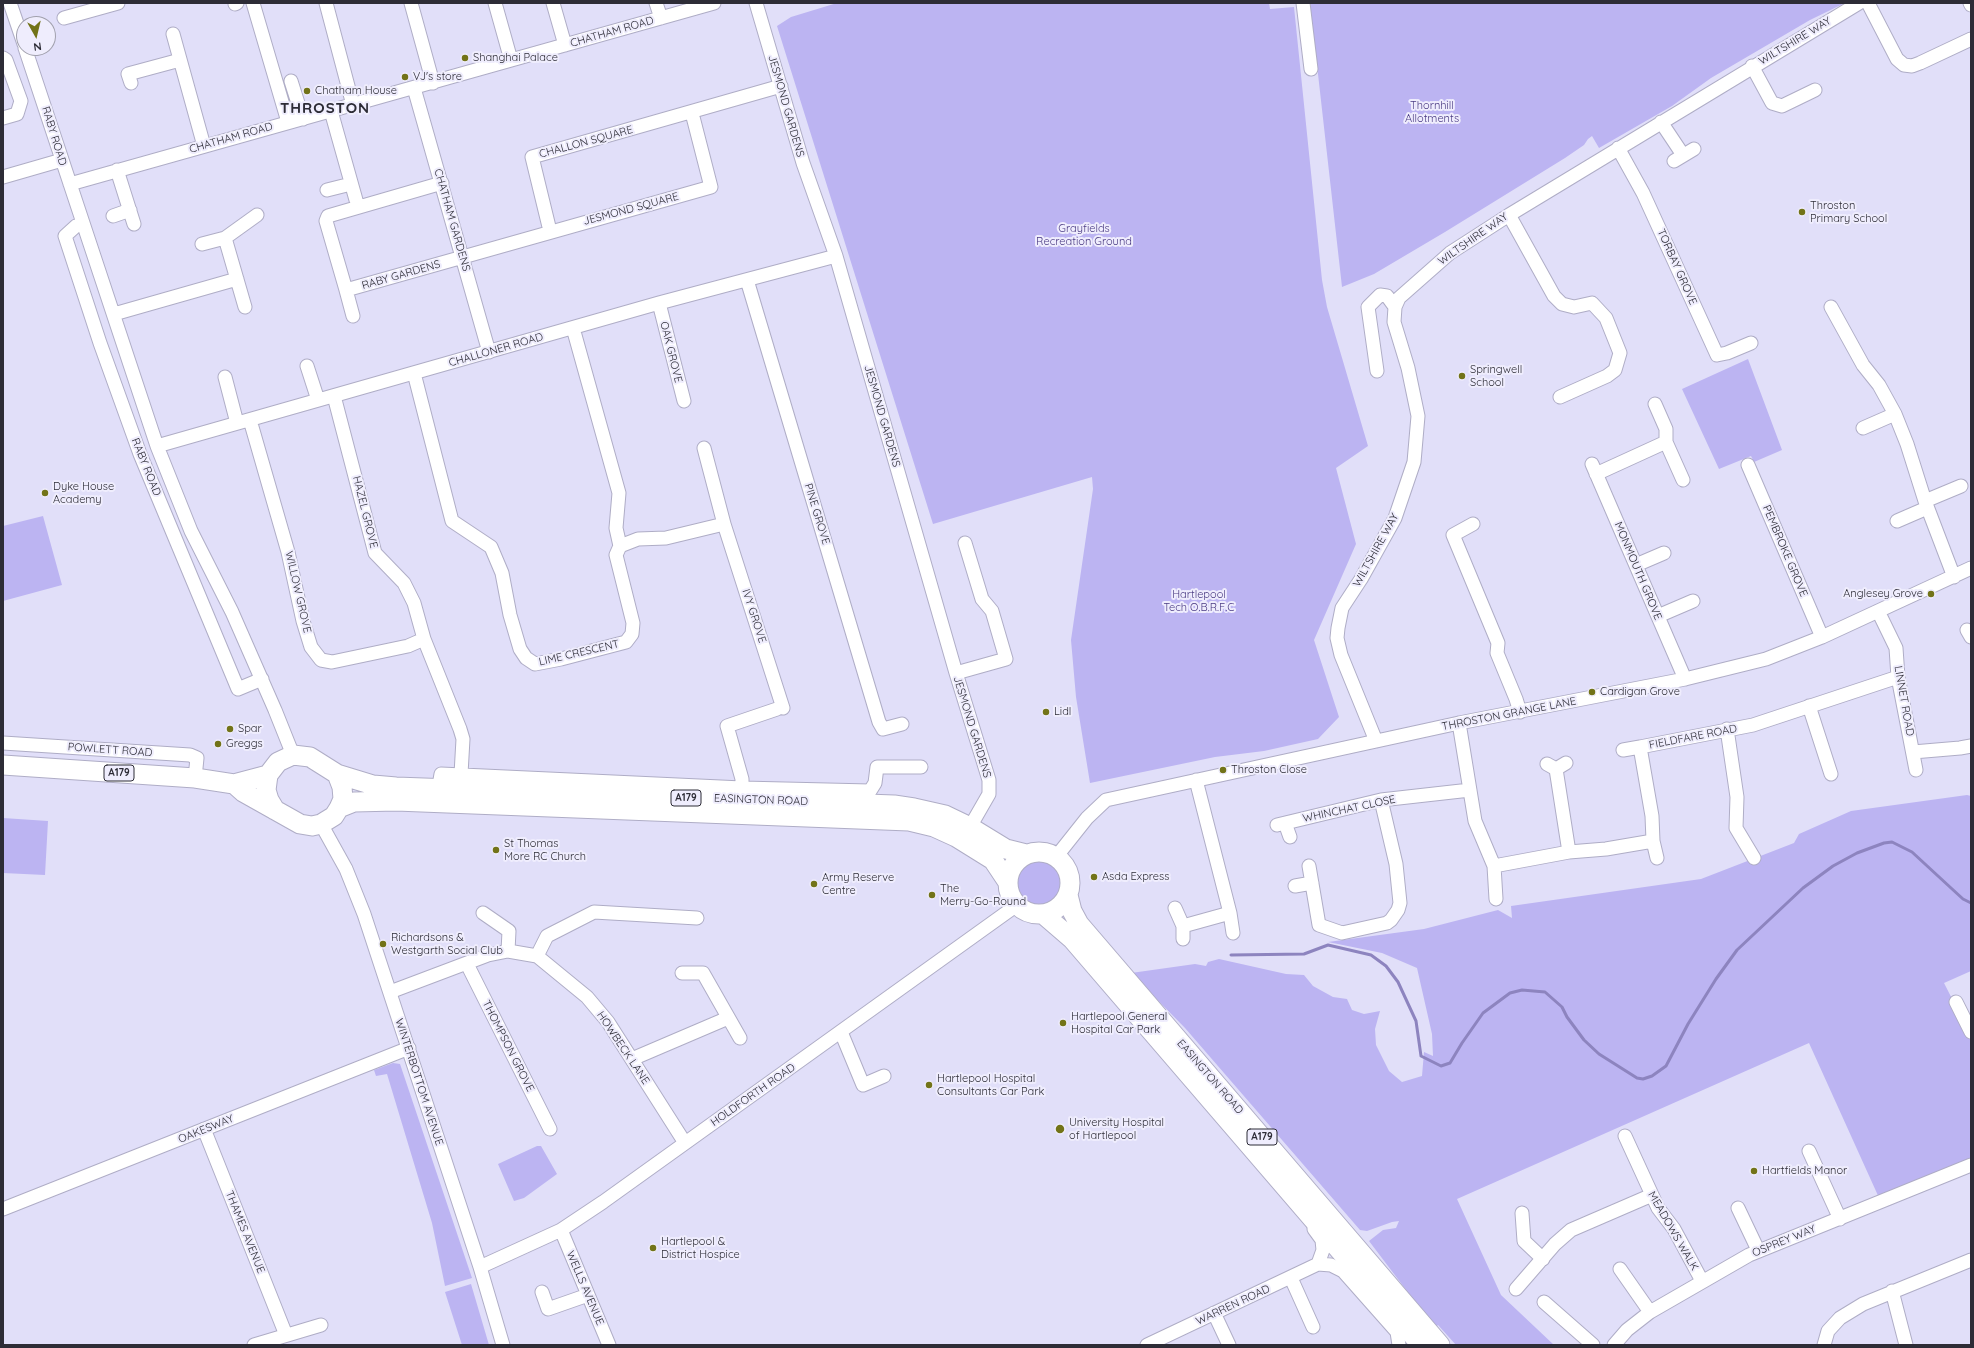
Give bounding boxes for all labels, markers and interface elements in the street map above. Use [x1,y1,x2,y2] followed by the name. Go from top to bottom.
[569,14,655,50] street label: CHATHAM ROAD
[1757,14,1833,68] street label: WILTSHIRE WAY
[16,16,56,56] north arrow
[33,39,43,54] text: N
[473,51,558,65] place label: Shanghai Palace
[460,53,470,63] marker: Shanghai Palace
[765,53,807,159] street label: JESMOND GARDENS
[413,70,462,84] place label: VJ's store
[400,72,410,82] marker: VJ's store
[315,84,397,98] place label: Chatham House
[302,86,312,96] marker: Chatham House
[280,99,370,117] district label: THROSTON
[1405,99,1459,125] park label: Thornhill Allotments
[39,105,69,167] street label: RABY ROAD
[188,120,274,156] street label: CHATHAM ROAD
[538,123,634,161] street label: CHALLON SQUARE
[431,167,473,273] street label: CHATHAM GARDENS
[582,190,680,228] street label: JESMOND SQUARE
[1810,199,1887,225] place label: Throston Primary School
[1797,207,1807,217] marker: Throston Primary School
[1436,210,1510,268] street label: WILTSHIRE WAY
[1036,222,1132,248] park label: Grayfields Recreation Ground
[1654,227,1700,307] street label: TORBAY GROVE
[360,257,442,293] street label: RABY GARDENS
[657,320,685,384] street label: OAK GROVE
[447,330,545,370] street label: CHALLONER ROAD
[861,363,903,469] street label: JESMOND GARDENS
[1470,363,1522,389] place label: Springwell School
[1457,371,1467,381] marker: Springwell School
[128,436,164,498] street label: RABY ROAD
[350,475,380,549] street label: HAZEL GROVE
[53,480,114,506] place label: Dyke House Academy
[801,482,833,546] street label: PINE GROVE
[40,488,50,498] marker: Dyke House Academy
[1760,503,1810,599] street label: PEMBROKE GROVE
[1350,511,1402,589] street label: WILTSHIRE WAY
[1611,520,1665,622] street label: MONMOUTH GROVE
[282,550,314,634] street label: WILLOW GROVE
[739,587,769,645] street label: IVY GROVE
[1843,587,1923,601] place label: Anglesey Grove
[1164,588,1234,614] park label: Hartlepool Tech O.B.R.F.C
[1926,589,1936,599] marker: Anglesey Grove
[538,637,620,669] street label: LIME CRESCENT
[1891,665,1917,737] street label: LINNET ROAD
[950,675,994,779] street label: JESMOND GARDENS
[1600,685,1680,699] place label: Cardigan Grove
[1587,687,1597,697] marker: Cardigan Grove
[1441,694,1577,734] street label: THROSTON GRANGE LANE
[1054,705,1071,719] place label: Lidl
[1041,707,1051,717] marker: Lidl
[238,722,262,736] place label: Spar
[1648,722,1738,752] street label: FIELDFARE ROAD
[225,724,235,734] marker: Spar
[226,737,263,751] place label: Greggs
[213,739,223,749] marker: Greggs
[67,740,153,760] street label: POWLETT ROAD
[1231,763,1307,777] place label: Throston Close
[104,765,134,781] road number: A179
[1218,765,1228,775] marker: Throston Close
[671,790,701,806] road number: A179
[714,792,808,808] street label: EASINGTON ROAD
[1301,793,1397,825] street label: WHINCHAT CLOSE
[504,837,586,863] place label: St Thomas More RC Church
[491,845,501,855] marker: St Thomas More RC Church
[1102,870,1169,884] place label: Asda Express
[822,871,894,897] place label: Army Reserve Centre
[1089,872,1099,882] marker: Asda Express
[809,879,819,889] marker: Army Reserve Centre
[940,882,1026,908] place label: The Merry-Go-Round
[927,890,937,900] marker: The Merry-Go-Round
[391,931,503,957] place label: Richardsons & Westgarth Social Club
[378,939,388,949] marker: Richardsons & Westgarth Social Club
[479,998,537,1094] street label: THOMPSON GROVE
[594,1009,652,1087] street label: HOWBECK LANE
[1071,1010,1167,1036] place label: Hartlepool General Hospital Car Park
[392,1017,446,1147] street label: WINTERBOTTOM AVENUE
[1058,1018,1068,1028] marker: Hartlepool General Hospital Car Park
[1174,1037,1246,1117] street label: EASINGTON ROAD
[708,1061,798,1129] street label: HOLDFORTH ROAD
[937,1072,1044,1098] place label: Hartlepool Hospital Consultants Car Park
[924,1080,934,1090] marker: Hartlepool Hospital Consultants Car Park
[176,1112,236,1146] street label: OAKESWAY
[1069,1116,1164,1142] place label: University Hospital of Hartlepool
[1054,1123,1066,1135] marker: University Hospital of Hartlepool
[1247,1129,1277,1145] road number: A179
[1762,1164,1847,1178] place label: Hartfields Manor
[1749,1166,1759,1176] marker: Hartfields Manor
[222,1189,268,1275] street label: THAMES AVENUE
[1645,1189,1701,1273] street label: MEADOWS WALK
[1750,1222,1818,1260] street label: OSPREY WAY
[661,1235,740,1261] place label: Hartlepool & District Hospice
[648,1243,658,1253] marker: Hartlepool & District Hospice
[563,1249,607,1327] street label: WELLS AVENUE
[1194,1282,1272,1328] street label: WARREN ROAD

